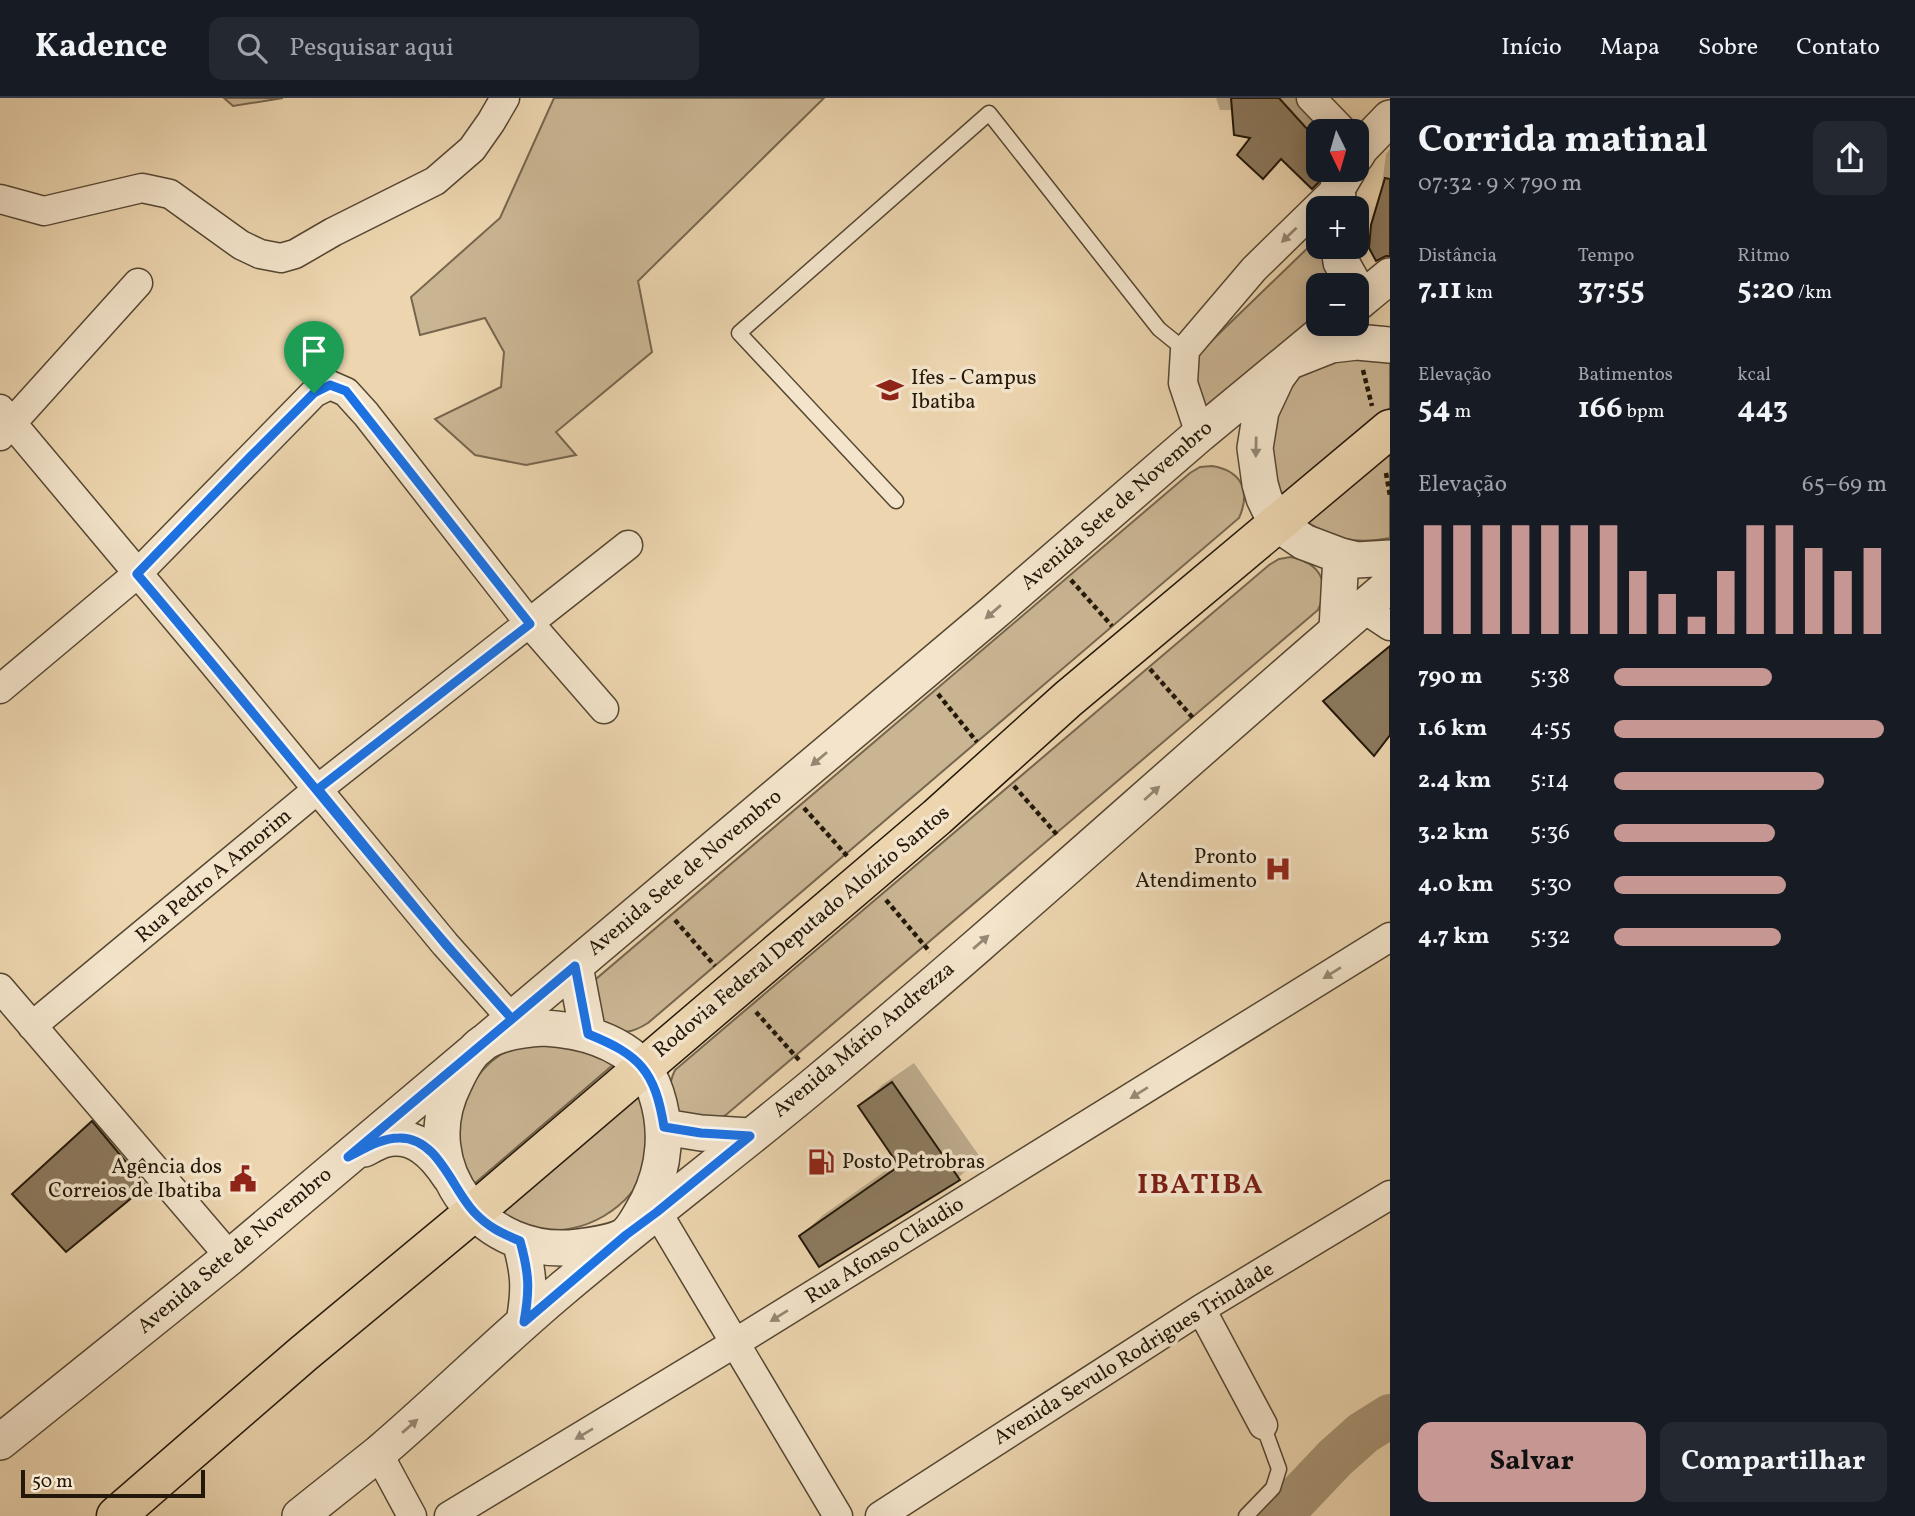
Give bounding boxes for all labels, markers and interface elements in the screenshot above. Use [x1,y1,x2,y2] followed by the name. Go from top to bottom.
[209,17,699,80] search box
[35,25,167,71] text: Kadence
[233,29,271,67] icon: search
[289,30,454,66] text: Pesquisar aqui
[1501,31,1562,65] text: Início
[1600,31,1660,65] text: Mapa
[1698,31,1758,65] text: Sobre
[1796,31,1880,65] text: Contato
[1418,115,1708,168] text: Corrida matinal
[1306,119,1368,182] north arrow
[1306,119,1369,336] map controls
[1813,121,1887,195] button: share
[1418,168,1582,200] text: 07:32 · 9 × 790 m
[1306,196,1369,259] button: +
[1281,226,1298,242] one-way arrow
[1418,243,1497,269] text: Distância
[1578,243,1634,269] text: Tempo
[1737,243,1790,269] text: Ritmo
[1418,269,1462,311] text: 7.11
[1578,269,1645,311] text: 37:55
[1737,269,1794,311] text: 5:20
[1306,273,1369,336] button: −
[1462,280,1493,306] text: km
[1794,280,1832,306] text: /km
[284,321,344,393] pin
[295,332,333,370] icon: arrive
[1418,362,1491,388] text: Elevação
[1578,362,1673,388] text: Batimentos
[1737,362,1771,388] text: kcal
[911,364,1037,417] place label: Ifes - Campus Ibatiba
[875,375,905,405] school or university icon: Ifes - Campus Ibatiba
[1418,388,1451,430] text: 54
[1578,388,1623,430] text: 166
[1737,388,1788,430] text: 443
[1451,399,1471,425] text: m
[1623,399,1665,425] text: bpm
[1015,414,1219,598] street label: Avenida Sete de Novembro
[1250,436,1262,458] one-way arrow
[1418,469,1507,501] text: Elevação
[1802,469,1887,501] text: 65–69 m
[985,604,1002,619] one-way arrow
[1418,661,1482,693] text: 790 m
[1530,661,1570,693] text: 5:38
[1418,713,1487,745] text: 1.6 km
[1530,713,1571,745] text: 4:55
[811,751,828,766] one-way arrow
[1418,765,1491,797] text: 2.4 km
[1530,765,1569,797] text: 5:14
[581,783,789,963] street label: Avenida Sete de Novembro
[1143,785,1161,801] one-way arrow
[647,799,957,1065] street label: Rodovia Federal Deputado Aloízio Santos
[130,802,298,950] street label: Rua Pedro A Amorim
[1418,817,1489,849] text: 3.2 km
[1530,817,1570,849] text: 5:36
[1135,843,1257,896] place label: Pronto Atendimento
[1263,854,1293,884] hospital icon: Pronto Atendimento
[1418,869,1493,901] text: 4.0 km
[1530,869,1572,901] text: 5:30
[1418,921,1490,953] text: 4.7 km
[1530,921,1571,953] text: 5:32
[972,935,989,950] one-way arrow
[767,955,961,1125] street label: Avenida Mário Andrezza
[1322,967,1342,980] one-way arrow
[1129,1087,1148,1100] one-way arrow
[806,1147,836,1177] fuel station icon: Posto Petrobras
[842,1148,985,1177] place label: Posto Petrobras
[48,1153,222,1206] place label: Agência dos Correios de Ibatiba
[131,1161,339,1341] street label: Avenida Sete de Novembro
[228,1164,258,1194] public building icon: Agência dos Correios de Ibatiba
[1137,1166,1265,1205] district label: IBATIBA
[800,1190,970,1312] street label: Rua Afonso Cláudio
[988,1255,1280,1453] street label: Avenida Sevulo Rodrigues Trindade
[769,1310,788,1323] one-way arrow
[401,1418,418,1434] one-way arrow
[1418,1422,1646,1502] button: Salvar
[1660,1422,1887,1502] button: Compartilhar
[575,1428,594,1441] one-way arrow
[21,1467,205,1499] scale bar
[32,1469,73,1495] text: 50 m

